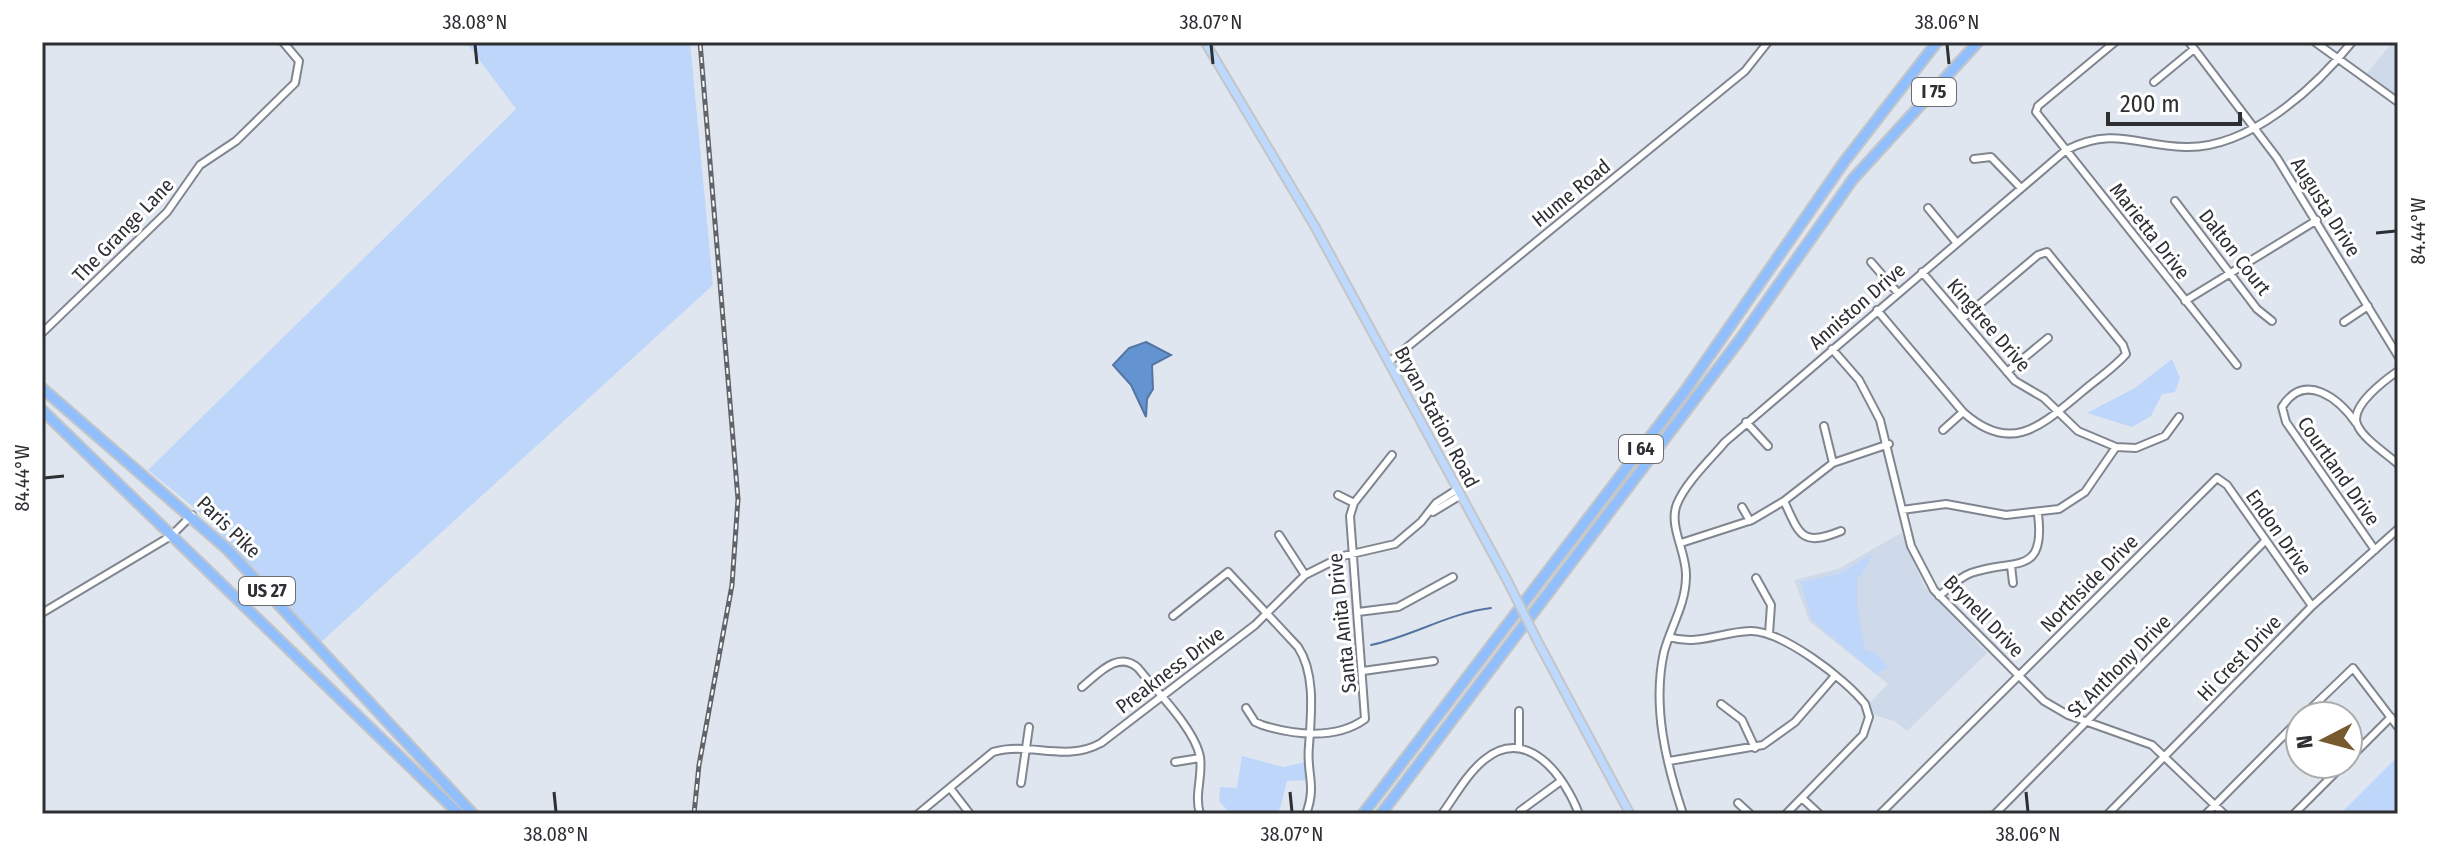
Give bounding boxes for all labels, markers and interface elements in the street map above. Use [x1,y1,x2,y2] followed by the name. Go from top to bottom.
[443,10,507,34] text: 38.08°N
[1180,10,1242,34] text: 38.07°N
[1915,10,1979,34] text: 38.06°N
[2108,76,2240,126] scale bar
[1912,78,1956,106] road number: I 75
[2120,90,2180,118] text: 200 m
[2286,153,2366,261] street label: Augusta Drive
[1527,154,1615,232] street label: Hume Road
[67,173,179,287] street label: The Grange Lane
[2105,178,2195,284] street label: Marietta Drive
[2406,198,2430,264] text: 84.44°W
[2194,204,2276,300] street label: Dalton Court
[1804,258,1910,354] street label: Anniston Drive
[1942,274,2036,376] street label: Kingtree Drive
[1390,342,1484,492] street label: Bryan Station Road
[2293,412,2385,530] street label: Courtland Drive
[1619,435,1663,463] road number: I 64
[10,445,34,511] text: 84.44°W
[2241,485,2317,579] street label: Endon Drive
[192,491,266,563] street label: Paris Pike
[2035,529,2143,637] street label: Northside Drive
[1323,552,1361,694] street label: Santa Anita Drive
[1939,570,2029,662] street label: Brynell Drive
[239,577,295,605] road number: US 27
[2062,609,2176,723] street label: St Anthony Drive
[2192,610,2286,706] street label: Hi Crest Drive
[1111,621,1229,719] street label: Preakness Drive
[2284,700,2364,780] north arrow
[2290,734,2319,750] text: N
[524,822,588,846] text: 38.08°N
[1261,822,1323,846] text: 38.07°N
[1996,822,2060,846] text: 38.06°N

